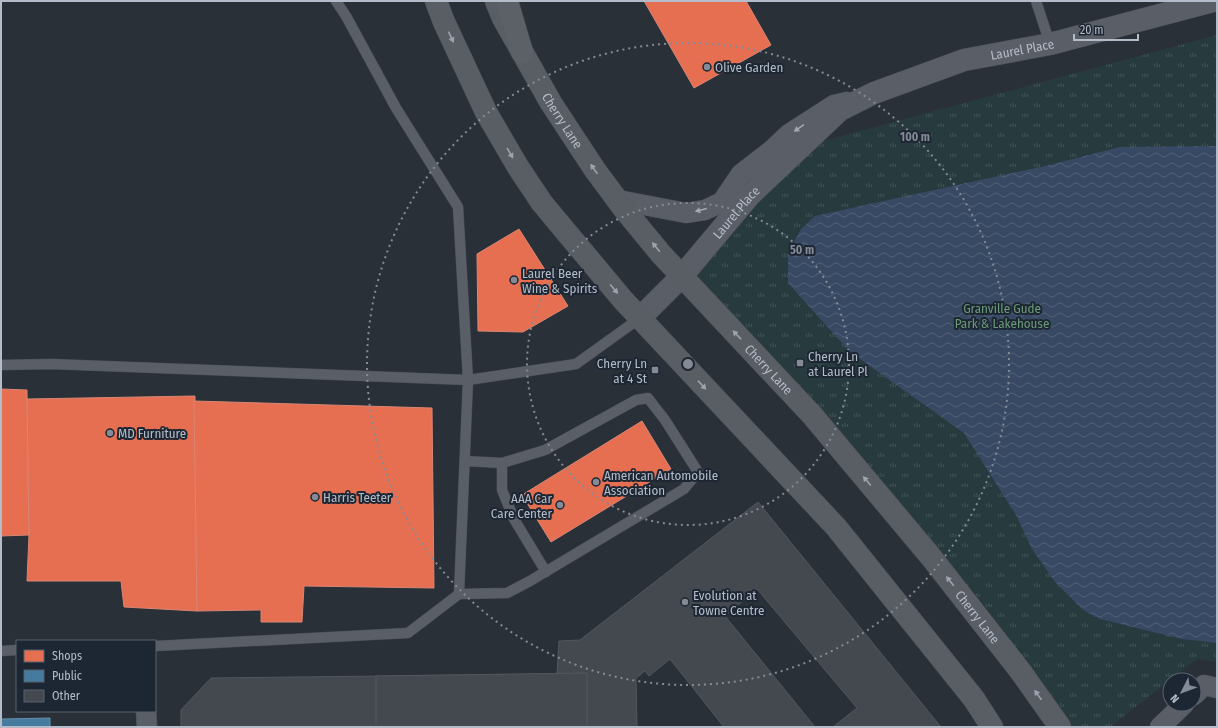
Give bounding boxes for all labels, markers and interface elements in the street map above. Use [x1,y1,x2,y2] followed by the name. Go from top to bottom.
[1074,16,1138,42] scale bar
[1080,23,1104,37] text: 20 m
[448,31,454,43] one-way arrow
[989,36,1056,62] street label: Laurel Place
[715,60,783,75] place label: Olive Garden
[702,62,712,72] marker: Olive Garden
[539,90,586,151] street label: Cherry Lane
[793,123,804,132] one-way arrow
[900,130,930,144] text: 100 m
[506,147,513,159] one-way arrow
[590,164,598,174] one-way arrow
[709,183,762,241] street label: Laurel Place
[695,207,707,213] one-way arrow
[651,242,660,253] one-way arrow
[790,243,814,257] text: 50 m
[522,266,598,296] place label: Laurel Beer Wine & Spirits
[509,275,519,285] marker: Laurel Beer Wine & Spirits
[609,284,618,295] one-way arrow
[955,301,1049,331] park label: Granville Gude Park & Lakehouse
[733,330,742,340] one-way arrow
[742,341,796,397] street label: Cherry Lane
[808,349,868,379] place label: Cherry Ln at Laurel Pl
[597,356,648,386] place label: Cherry Ln at 4 St
[681,357,695,371] centre of rings
[795,358,805,368] marker: Cherry Ln at Laurel Pl
[650,365,660,375] marker: Cherry Ln at 4 St
[697,380,707,390] one-way arrow
[118,426,186,441] place label: MD Furniture
[105,428,115,438] marker: MD Furniture
[604,468,718,498] place label: American Automobile Association
[863,475,872,486] one-way arrow
[591,477,601,487] marker: American Automobile Association
[323,490,392,505] place label: Harris Teeter
[491,491,552,521] place label: AAA Car Care Center
[310,492,320,502] marker: Harris Teeter
[555,500,565,510] marker: AAA Car Care Center
[946,576,954,587] one-way arrow
[952,587,1003,646] street label: Cherry Lane
[693,588,764,618] place label: Evolution at Towne Centre
[680,597,690,607] marker: Evolution at Towne Centre
[16,640,156,712] legend
[52,649,82,663] text: Shops
[52,669,82,683] text: Public
[1162,672,1202,712] north arrow
[52,689,81,703] text: Other
[1034,690,1042,700] one-way arrow
[1168,692,1182,705] text: N

